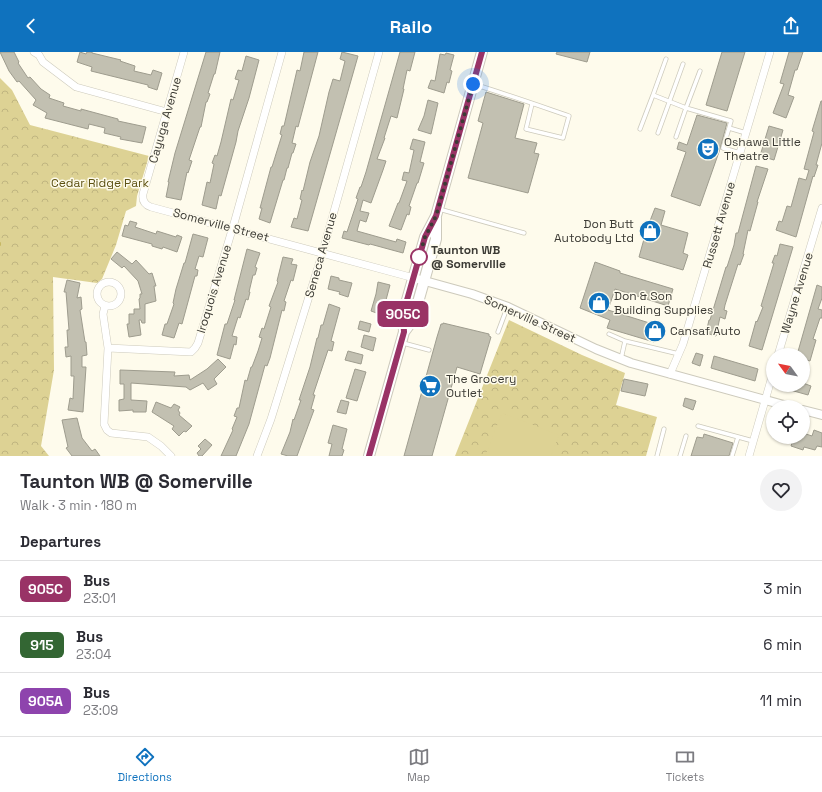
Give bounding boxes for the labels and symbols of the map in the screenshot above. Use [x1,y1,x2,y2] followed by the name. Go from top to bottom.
[463,74,483,94] your location
[145,75,185,165] street label: Cayuga Avenue
[724,134,801,164] place label: Oshawa Little Theatre
[695,136,721,162] theatre icon: Oshawa Little Theatre
[51,175,150,191] park label: Cedar Ridge Park
[699,180,739,270] street label: Russett Avenue
[171,204,271,246] street label: Somerville Street
[301,210,341,300] street label: Seneca Avenue
[554,216,634,246] place label: Don Butt Autobody Ltd
[637,218,663,244] shop icon: Don Butt Autobody Ltd
[431,242,506,272] place label: Taunton WB @ Somerville
[193,243,235,335] street label: Iroquois Avenue
[410,248,428,266] marker: Taunton WB @ Somerville
[777,250,817,336] street label: Wayne Avenue
[614,288,713,318] place label: Don & Son Building Supplies
[586,290,612,316] shop icon: Don & Son Building Supplies
[482,292,578,346] street label: Somerville Street
[375,301,431,327] line badge: 905C
[642,318,668,344] shop icon: Cansaf Auto
[670,323,741,339] place label: Cansaf Auto
[766,348,810,392] north arrow
[446,371,516,401] place label: The Grocery Outlet
[417,373,443,399] supermarket icon: The Grocery Outlet

